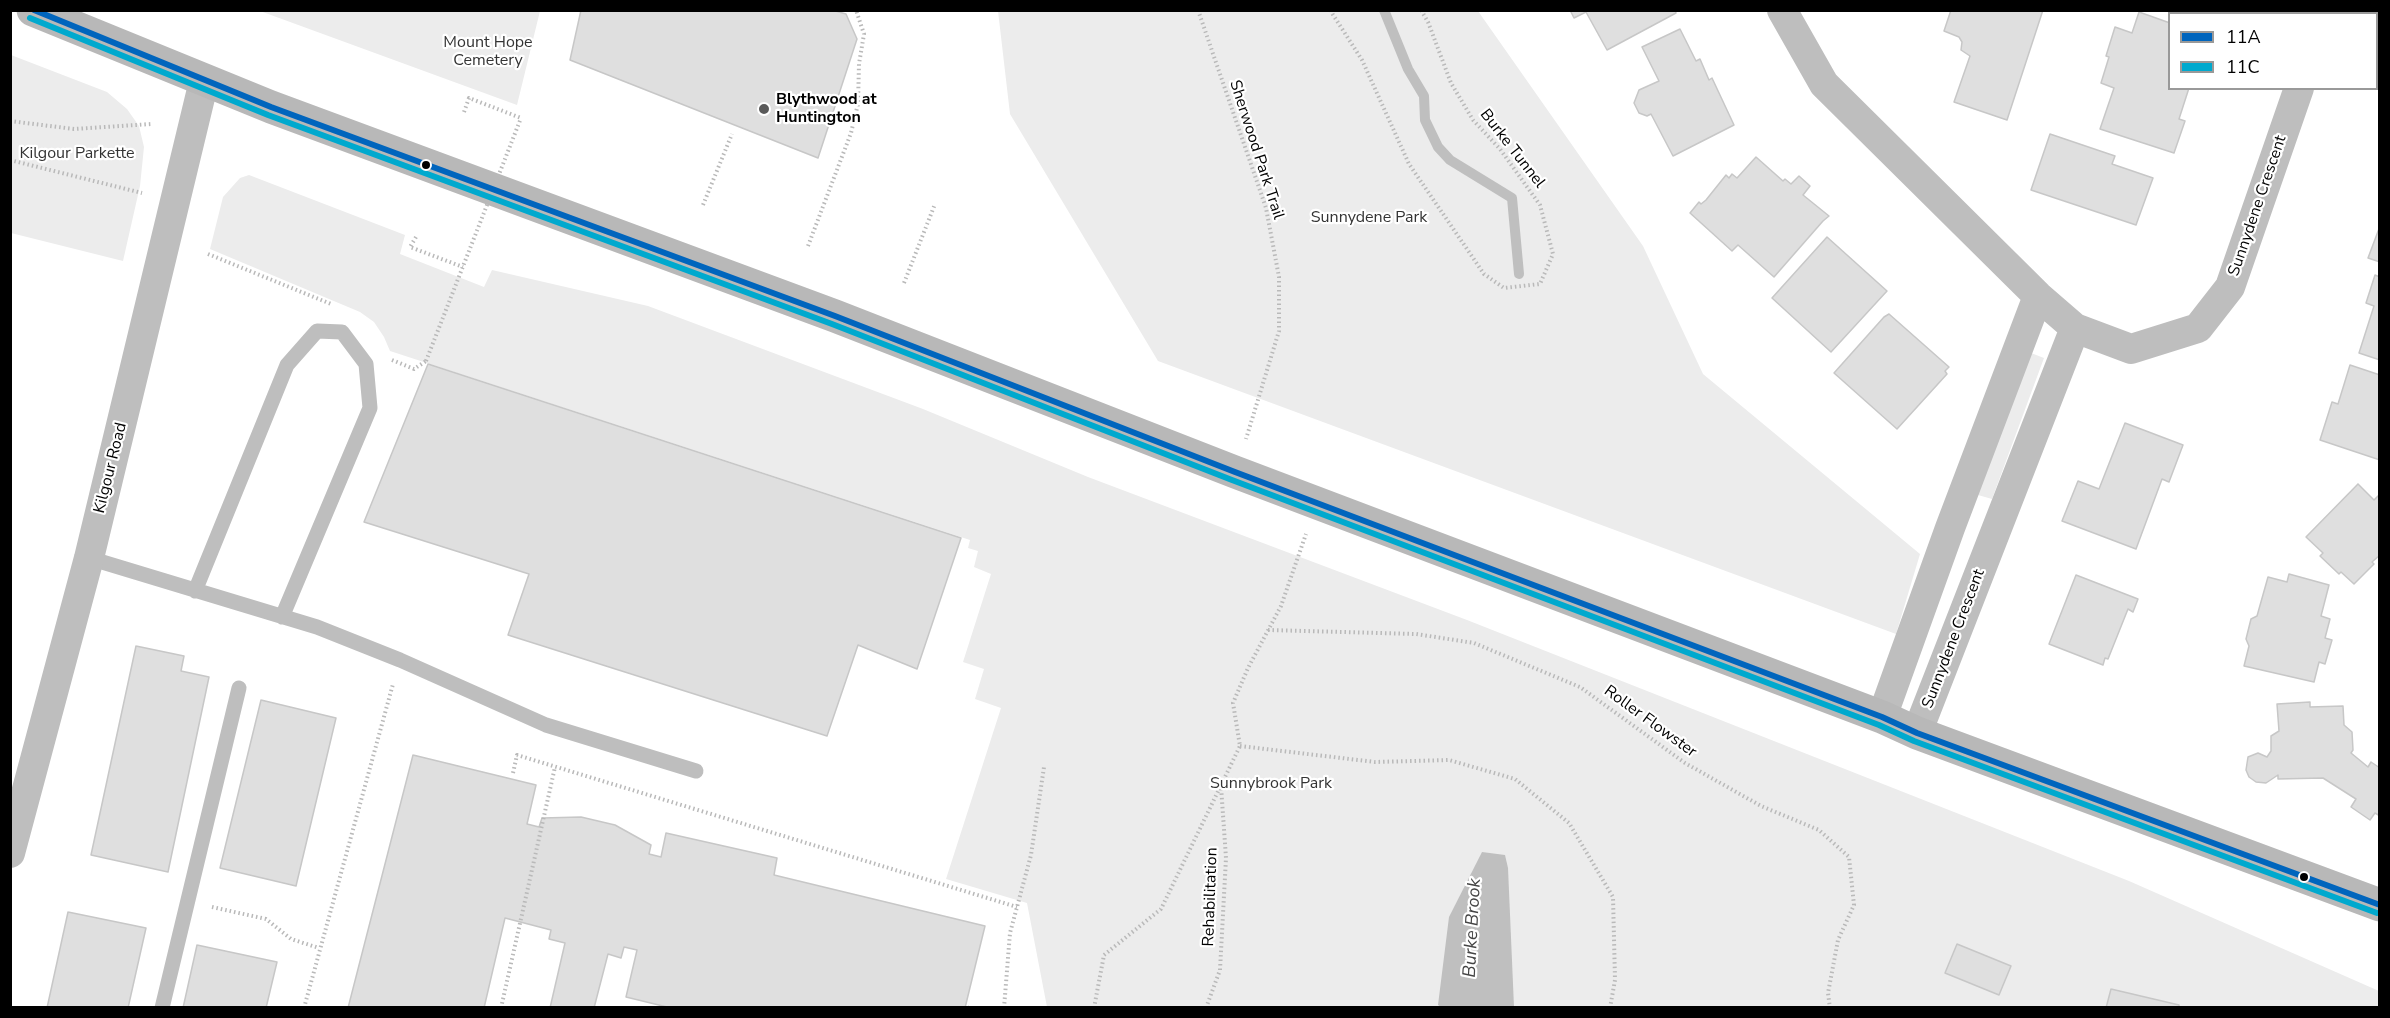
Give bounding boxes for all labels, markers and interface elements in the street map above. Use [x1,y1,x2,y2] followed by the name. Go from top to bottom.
[2168,12,2378,90] legend
[2226,25,2261,49] text: 11A
[443,33,533,71] park label: Mount Hope Cemetery
[2226,55,2260,79] text: 11C
[1224,78,1288,222] street label: Sherwood Park Trail
[776,90,877,128] place label: Blythwood at Huntington
[757,102,771,116] marker: Blythwood at Huntington
[1475,106,1549,192] street label: Burke Tunnel
[2225,133,2291,279] street label: Sunnydene Crescent
[19,144,135,164] park label: Kilgour Parkette
[420,159,432,171] unlabelled marker
[1311,208,1427,228] park label: Sunnydene Park
[90,421,132,515] street label: Kilgour Road
[1919,567,1989,711] street label: Sunnydene Crescent
[1600,682,1700,762] street label: Roller Flowster
[1210,774,1332,794] park label: Sunnybrook Park
[1200,847,1222,947] street label: Rehabilitation
[2298,871,2310,883] unlabelled marker
[1460,878,1486,978] water label: Burke Brook

